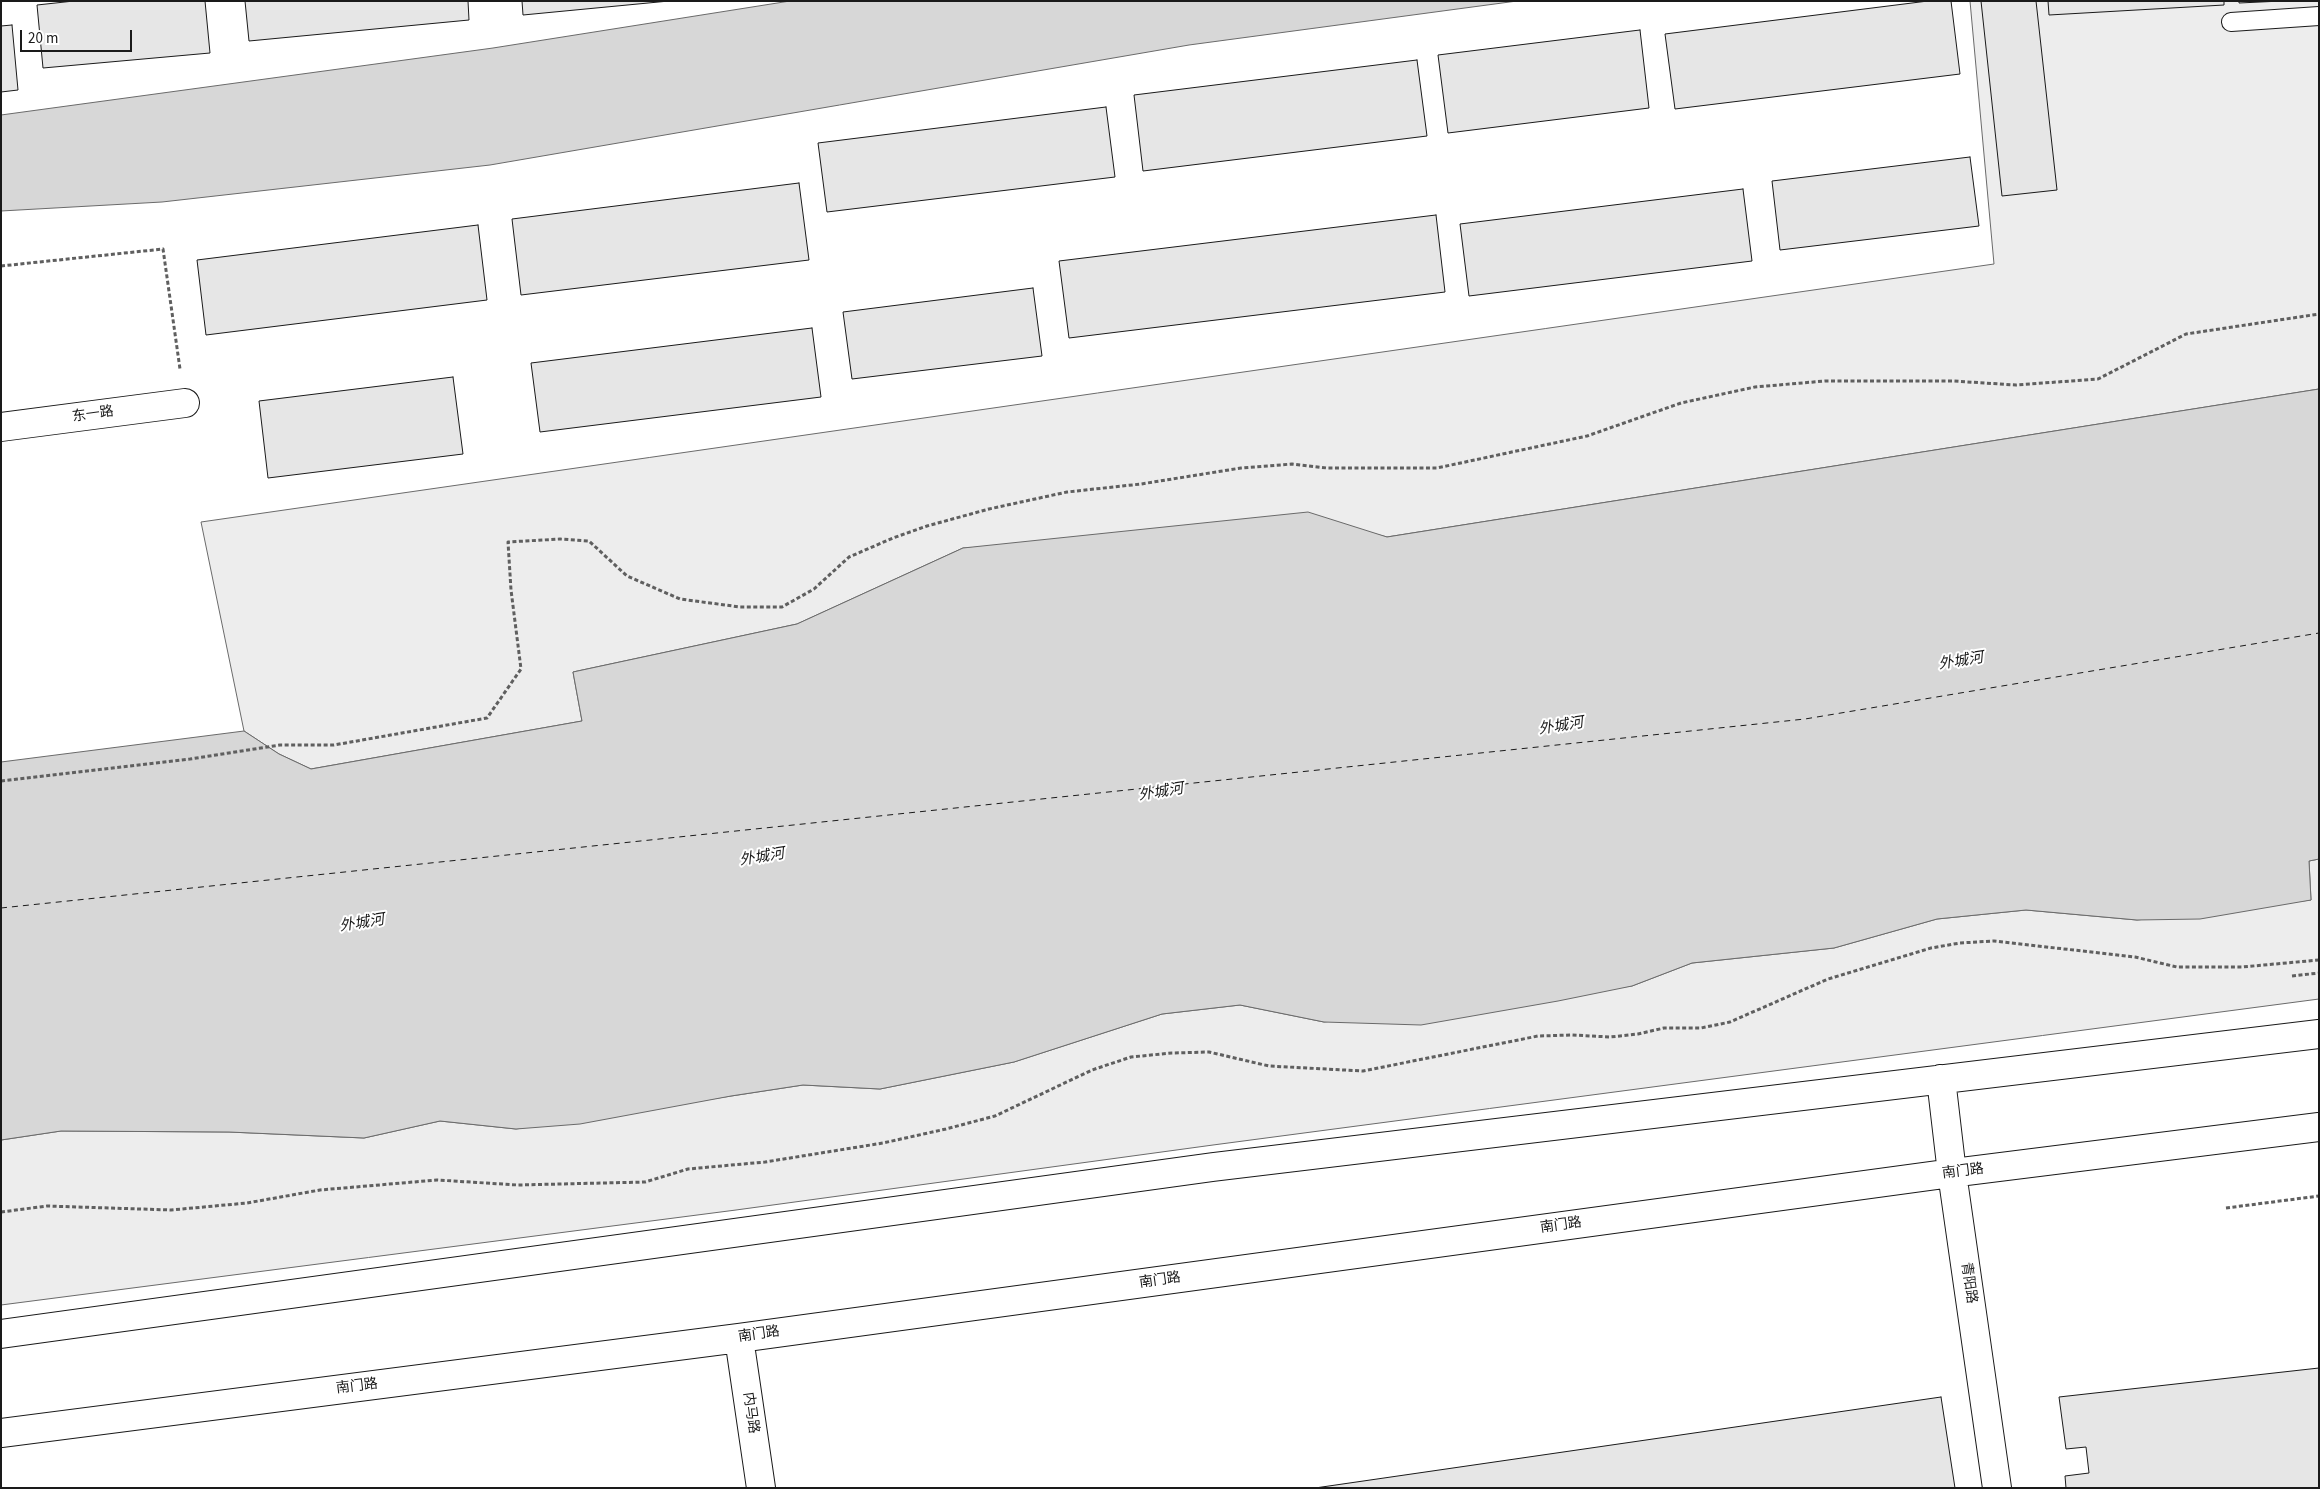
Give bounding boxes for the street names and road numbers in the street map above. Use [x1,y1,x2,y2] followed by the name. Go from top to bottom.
[71,404,115,426] street label: 东一路
[1941,1161,1985,1183] street label: 南门路
[1539,1215,1583,1237] street label: 南门路
[1957,1261,1979,1305] street label: 青阳路
[1138,1270,1182,1292] street label: 南门路
[737,1324,781,1346] street label: 南门路
[335,1376,379,1398] street label: 南门路
[739,1391,761,1435] street label: 内马路

